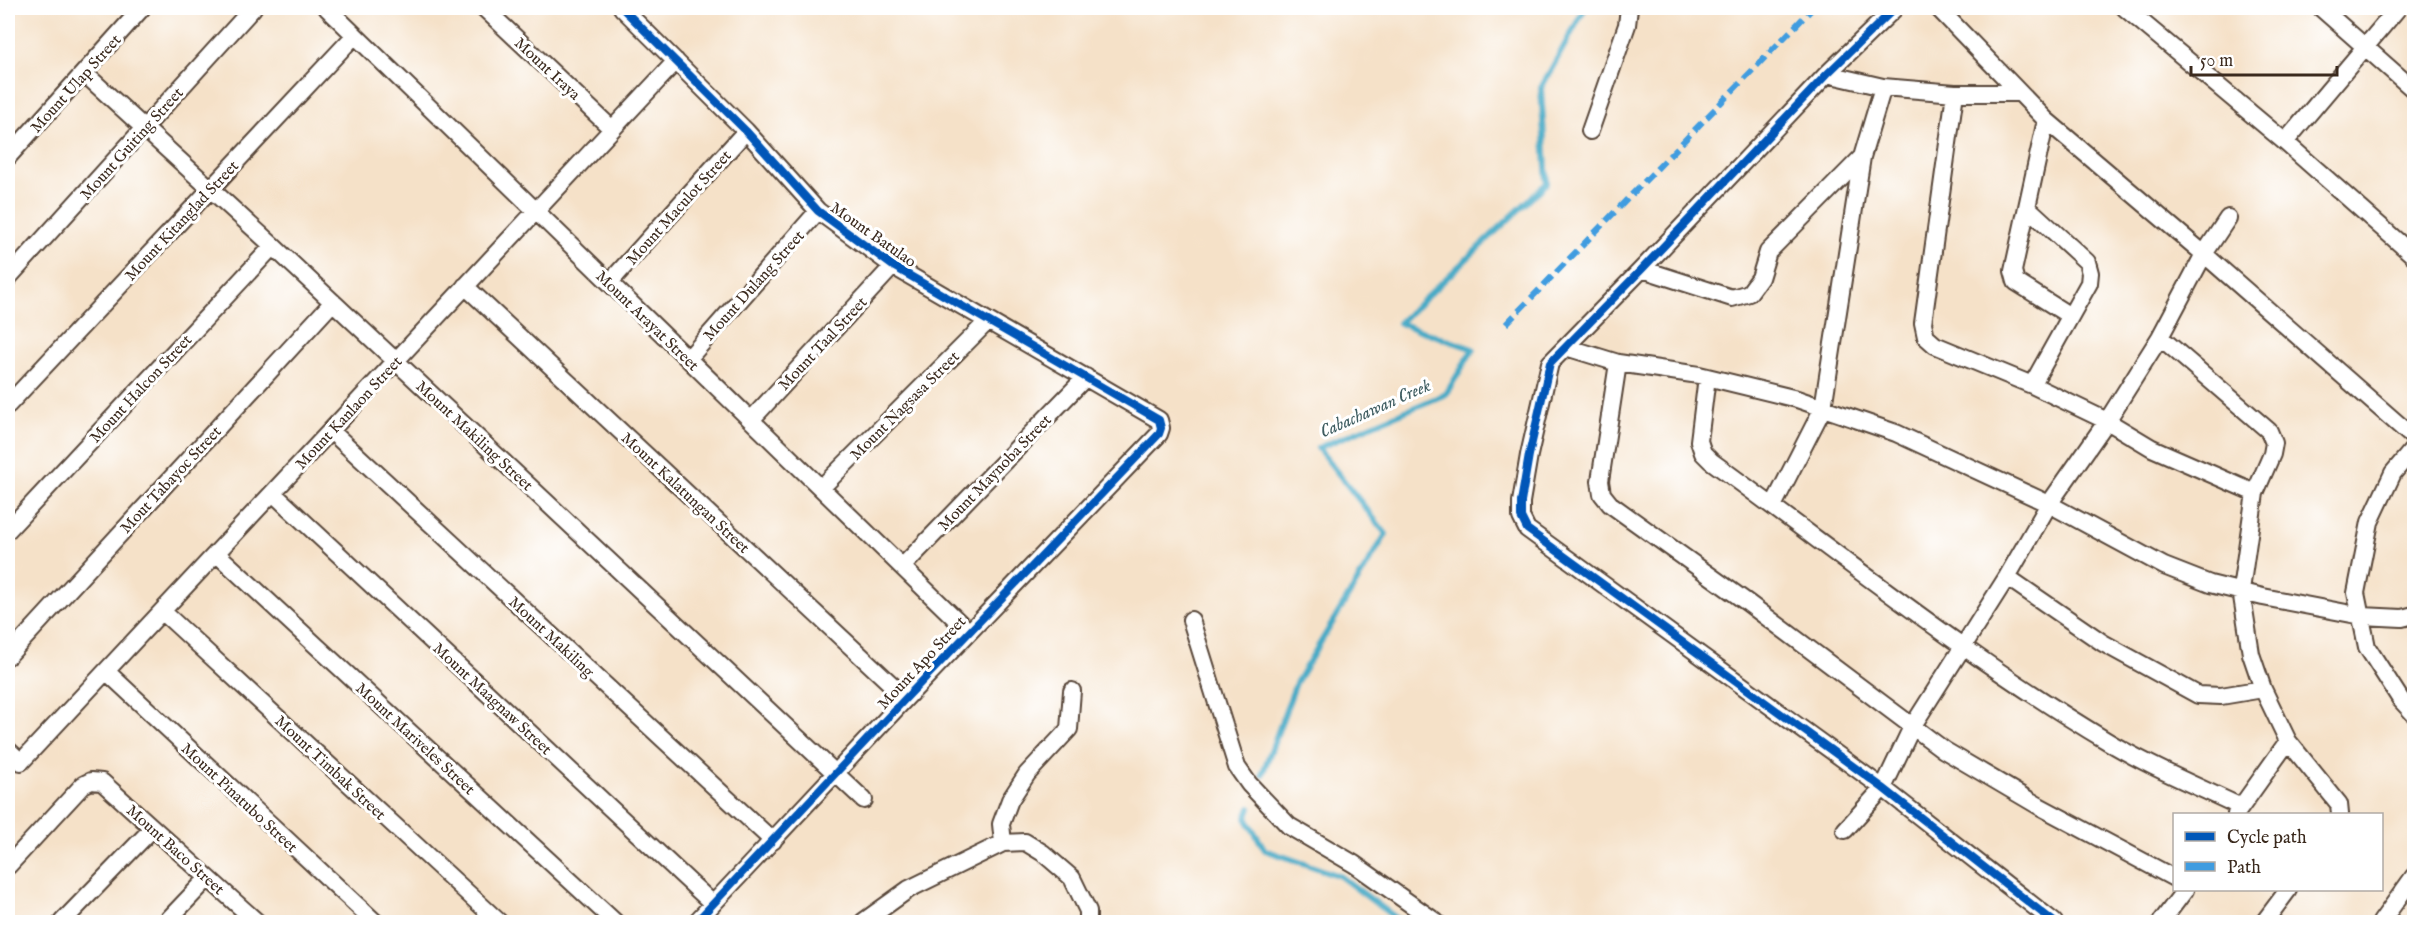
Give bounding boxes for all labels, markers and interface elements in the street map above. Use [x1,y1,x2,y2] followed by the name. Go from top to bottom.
[27,30,126,138] street label: Mount Ulap Street
[509,34,584,105] street label: Mount Iraya
[2191,39,2336,77] scale bar
[2200,50,2233,73] text: 50 m
[77,84,189,205] street label: Mount Guiting Street
[623,146,737,270] street label: Mount Maculot Street
[121,157,244,286] street label: Mount Kitanglad Street
[826,199,920,273] street label: Mount Batulao
[700,226,810,346] street label: Mount Dulang Street
[591,267,703,376] street label: Mount Arayat Street
[775,293,872,395] street label: Mount Taal Street
[86,330,197,448] street label: Mount Halcon Street
[847,347,965,465] street label: Mount Nagsasa Street
[292,352,408,474] street label: Mount Kanlaon Street
[1317,375,1435,444] water label: Cabachawan Creek
[411,377,537,496] street label: Mount Makiling Street
[935,410,1057,536] street label: Mount Maynoba Street
[117,422,227,538] street label: Mout Tabayoc Street
[616,429,753,559] street label: Mount Kalatungan Street
[504,593,598,682] street label: Mount Makiling
[874,612,971,714] street label: Mount Apo Street
[428,639,556,760] street label: Mount Maagnaw Street
[351,679,479,800] street label: Mount Mariveles Street
[270,712,390,825] street label: Mount Timbak Street
[176,739,302,858] street label: Mount Pinatubo Street
[121,801,228,900] street label: Mount Baco Street
[2173,813,2383,891] legend
[2227,827,2307,850] text: Cycle path
[2227,857,2261,880] text: Path

